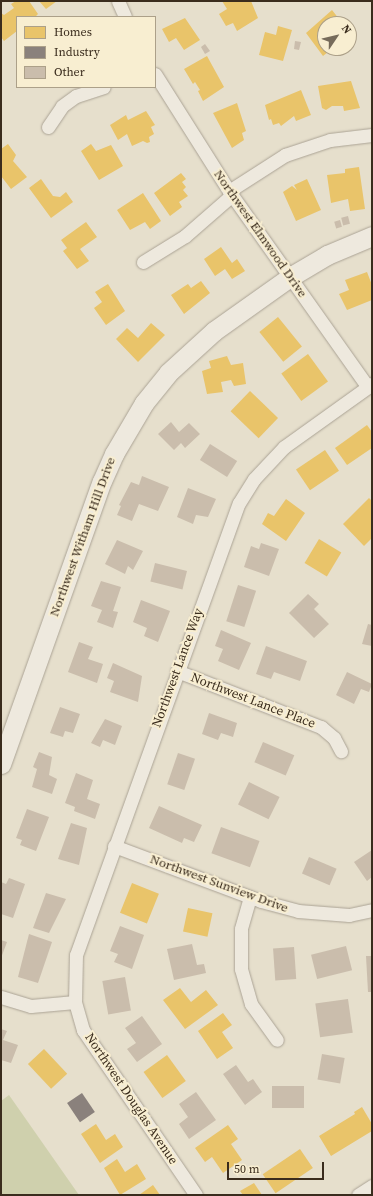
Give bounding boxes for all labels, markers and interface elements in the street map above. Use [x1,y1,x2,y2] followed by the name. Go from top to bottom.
[16,16,156,88] legend
[317,16,357,56] north arrow
[338,22,355,37] text: N
[54,24,92,40] text: Homes
[54,44,100,60] text: Industry
[54,64,85,80] text: Other
[210,167,310,301] street label: Northwest Elmwood Drive
[47,455,119,619] street label: Northwest Witham Hill Drive
[149,606,207,730] street label: Northwest Lance Way
[188,670,318,732] street label: Northwest Lance Place
[148,852,290,916] street label: Northwest Sunview Drive
[81,1030,181,1168] street label: Northwest Douglas Avenue
[229,1154,326,1180] scale bar
[234,1161,260,1177] text: 50 m

